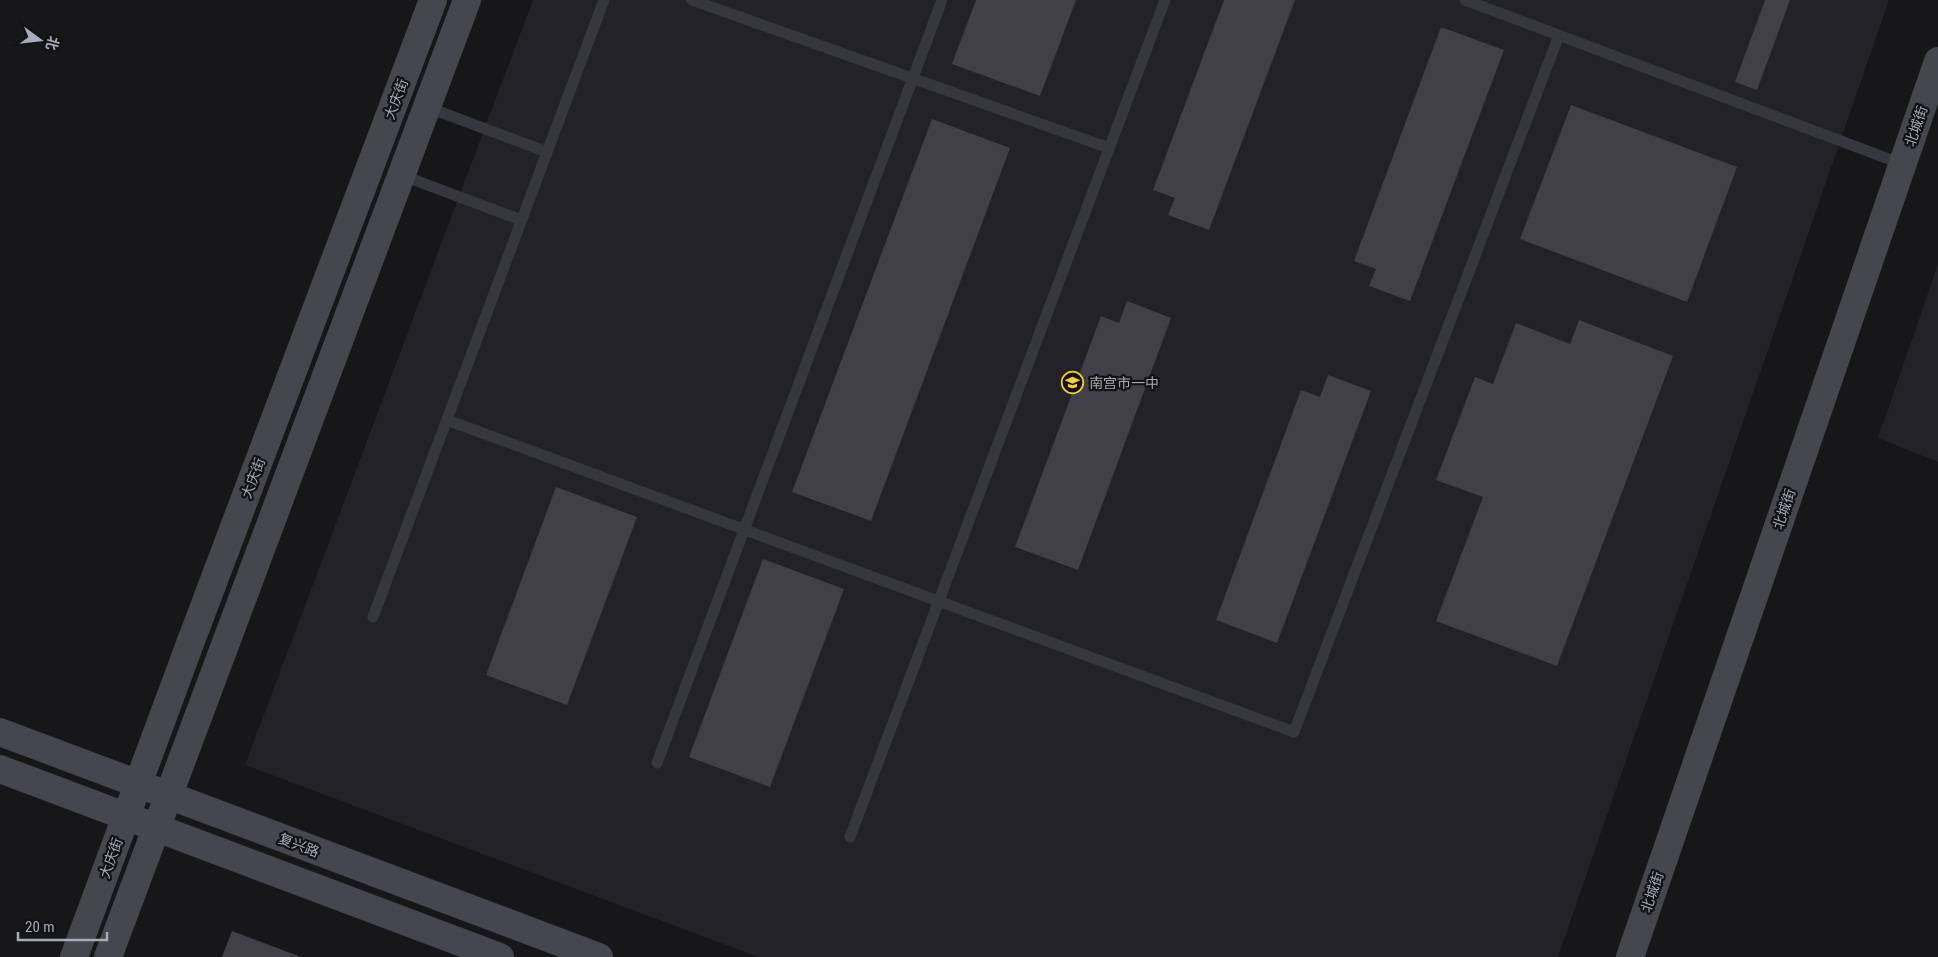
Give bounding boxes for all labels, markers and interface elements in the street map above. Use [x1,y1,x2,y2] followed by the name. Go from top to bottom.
[15,15,65,65] north arrow
[43,35,62,52] text: 北
[381,77,411,121] street label: 大庆街
[1902,104,1930,148] street label: 北城街
[1061,371,1085,395] school or university icon: 南宫市一中
[1089,375,1159,391] place label: 南宫市一中
[238,456,268,500] street label: 大庆街
[1770,487,1798,531] street label: 北城街
[277,830,321,860] street label: 复兴路
[96,836,126,880] street label: 大庆街
[1638,870,1666,914] street label: 北城街
[18,910,106,942] scale bar
[25,918,55,936] text: 20 m

